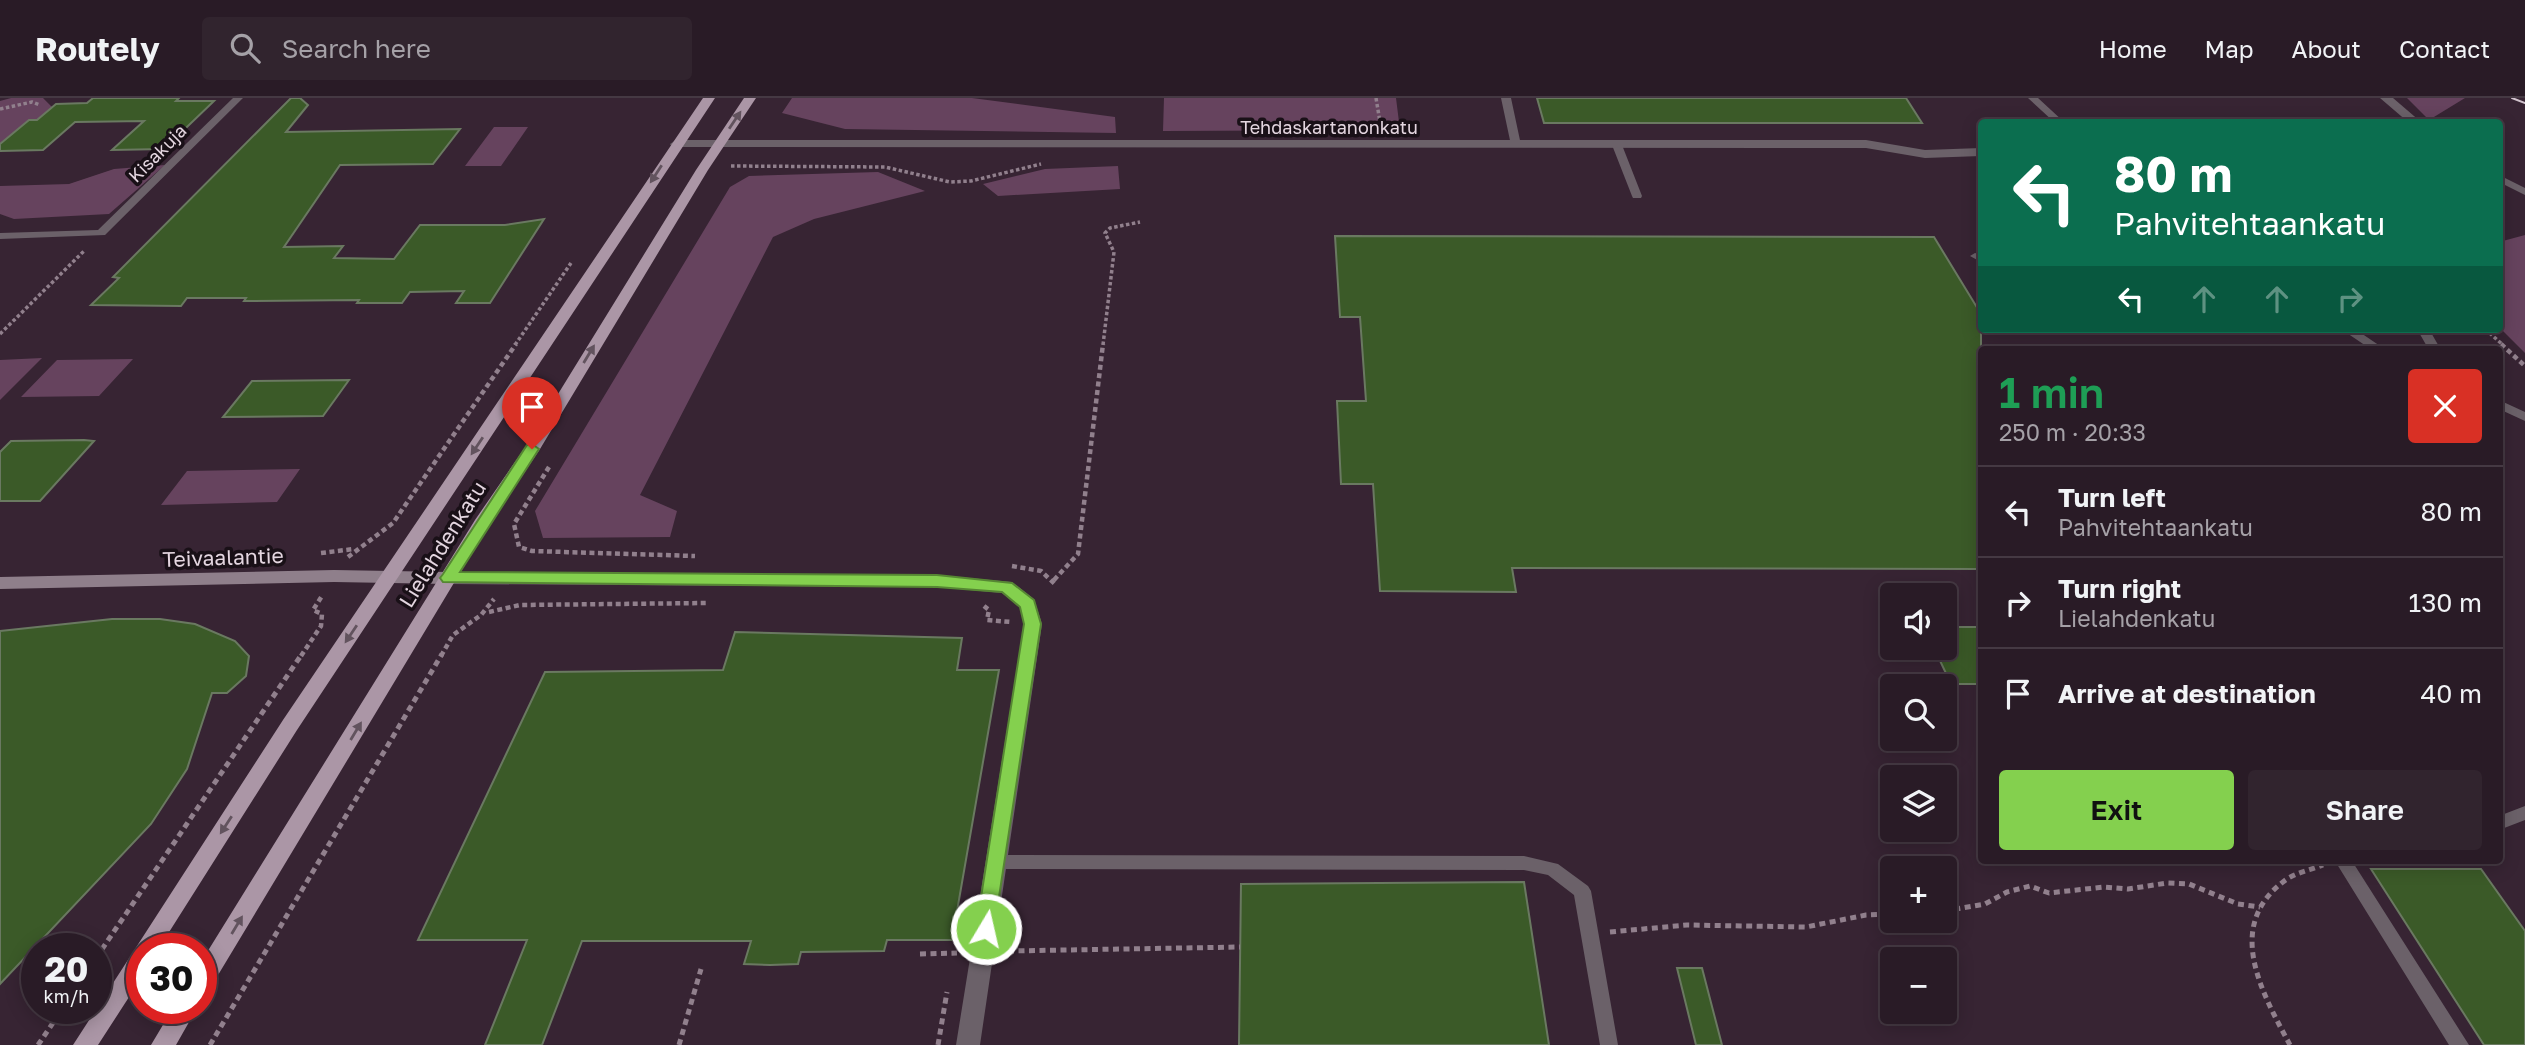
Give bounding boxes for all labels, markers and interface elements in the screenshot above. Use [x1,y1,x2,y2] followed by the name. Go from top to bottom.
[202,17,692,80] search box
[35,29,160,68] text: Routely
[226,29,264,67] icon: search
[282,33,431,64] text: Search here
[2099,34,2167,63] text: Home
[2205,34,2254,63] text: Map
[2292,34,2361,63] text: About
[2399,34,2490,63] text: Contact
[729,110,742,130] one-way arrow
[1240,116,1418,138] street label: Tehdaskartanonkatu
[123,119,191,187] street label: Kisakuja
[2114,144,2232,203] text: 80 m
[1999,147,2090,238] icon: left
[649,165,663,183] one-way arrow
[2114,204,2385,242] text: Pahvitehtaankatu
[2112,280,2150,318] icon: left
[2185,280,2223,318] icon: ahead
[2258,280,2296,318] icon: ahead
[2331,280,2369,318] icon: right
[583,345,596,364] one-way arrow
[1999,367,2104,417] text: 1 min
[2408,369,2482,443] button: close
[502,377,562,449] pin
[513,388,551,426] icon: arrive
[1999,418,2146,446] text: 250 m · 20:33
[470,437,484,455] one-way arrow
[393,476,491,612] street label: Lielahdenkatu
[2058,482,2166,513] text: Turn left
[1999,493,2037,531] icon: left
[2421,496,2482,527] text: 80 m
[2058,513,2253,541] text: Pahvitehtaankatu
[162,542,284,572] street label: Teivaalantie
[2058,573,2181,604] text: Turn right
[1880,583,1957,1024] map controls
[1880,583,1957,660] button: sound
[1999,584,2037,622] icon: right
[2409,587,2482,618] text: 130 m
[2058,604,2215,632] text: Lielahdenkatu
[344,625,358,643] one-way arrow
[1880,674,1957,751] button: search
[1999,675,2037,713] icon: arrive
[2058,678,2316,709] text: Arrive at destination
[2421,678,2482,709] text: 40 m
[349,721,362,740] one-way arrow
[1880,765,1957,842] button: layers
[1999,770,2234,850] button: Exit
[2248,770,2482,850] button: Share
[220,815,233,834] one-way arrow
[1880,856,1957,933] button: +
[949,892,1023,966] position arrow
[230,915,243,934] one-way arrow
[126,933,217,1024] speed limit sign: 30
[1880,947,1957,1024] button: −
[44,948,89,990] text: 20
[44,985,89,1007] text: km/h

